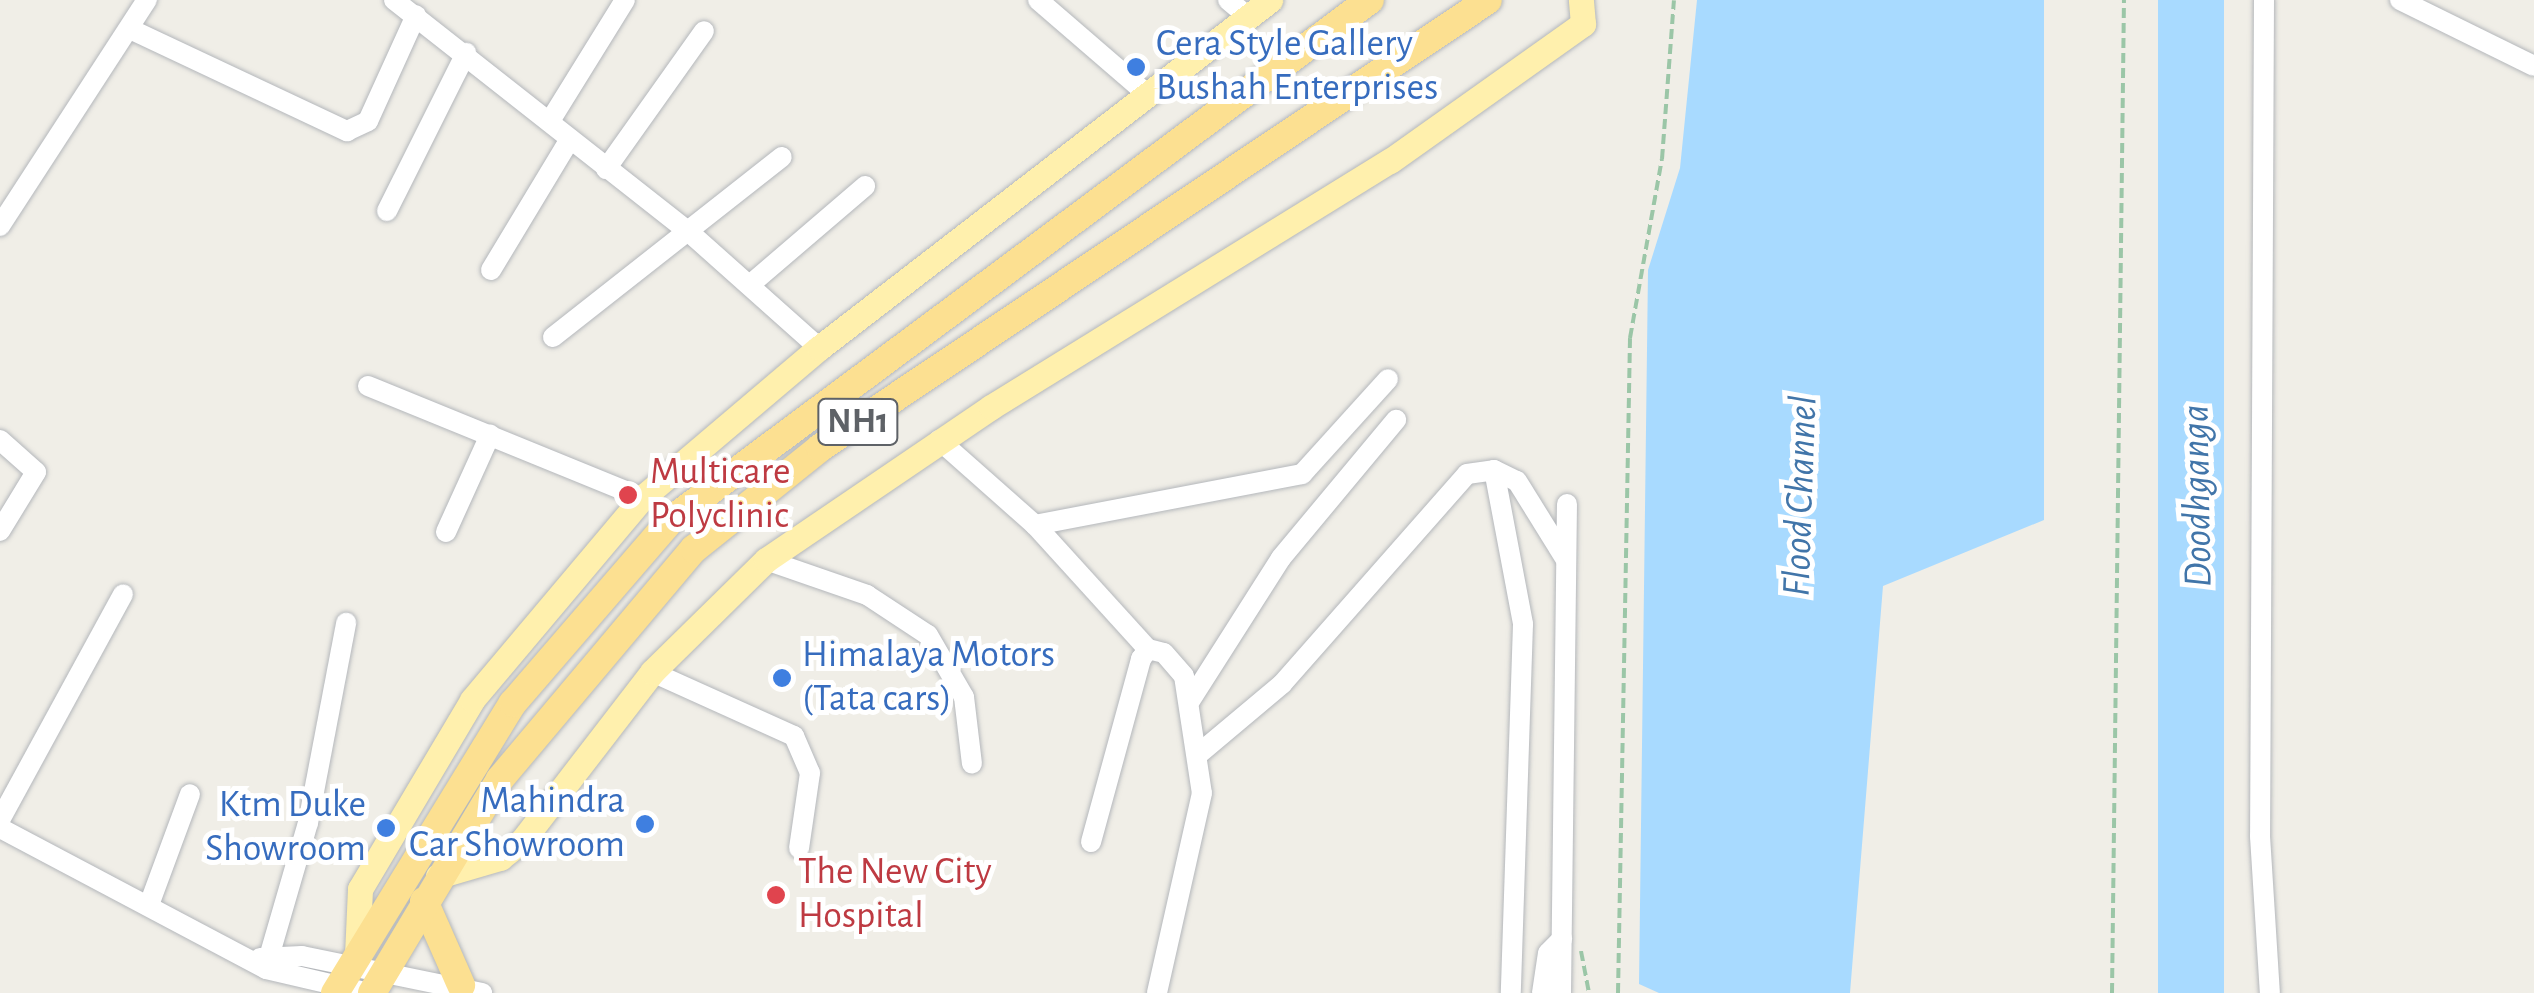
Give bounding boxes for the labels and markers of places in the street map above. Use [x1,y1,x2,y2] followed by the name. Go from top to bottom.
[1156,22,1438,111] place label: Cera Style Gallery Bushah Enterprises
[1125,56,1147,78] marker: Cera Style Gallery Bushah Enterprises
[650,450,790,540] place label: Multicare Polyclinic
[615,482,641,508] marker: Multicare Polyclinic
[802,633,1055,722] place label: Himalaya Motors (Tata cars)
[771,667,793,689] marker: Himalaya Motors (Tata cars)
[409,779,625,868] place label: Mahindra Car Showroom
[205,783,366,872] place label: Ktm Duke Showroom
[634,813,656,835] marker: Mahindra Car Showroom
[375,817,397,839] marker: Ktm Duke Showroom
[798,850,992,939] place label: The New City Hospital
[763,882,789,908] marker: The New City Hospital

